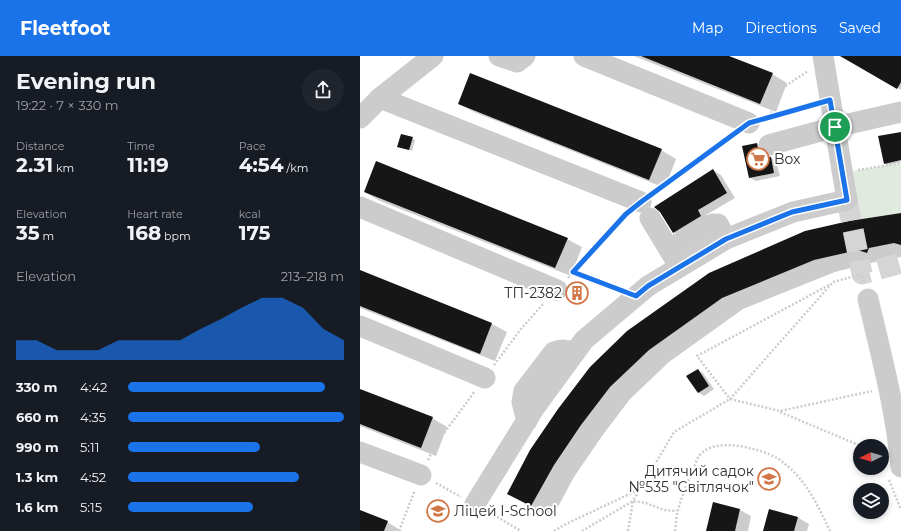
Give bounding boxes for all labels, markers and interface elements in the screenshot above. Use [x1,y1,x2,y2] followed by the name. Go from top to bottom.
[20,17,110,40] text: Fleetfoot
[692,19,723,37] text: Map
[745,19,817,37] text: Directions
[839,19,881,37] text: Saved
[16,68,156,95] text: Evening run
[302,69,344,111] button: share
[16,97,119,113] text: 19:22 · 7 × 330 m
[818,110,852,144] pin
[824,116,846,138] icon: arrive
[16,139,64,153] text: Distance
[127,139,155,153] text: Time
[239,139,266,153] text: Pace
[745,146,771,172] supermarket icon: Box
[774,150,801,168] place label: Box
[16,153,53,177] text: 2.31
[127,153,169,177] text: 11:19
[239,153,284,177] text: 4:54
[53,161,74,175] text: km
[284,161,308,175] text: /km
[16,207,67,221] text: Elevation
[127,207,183,221] text: Heart rate
[239,207,261,221] text: kcal
[16,221,40,245] text: 35
[127,221,161,245] text: 168
[239,221,270,245] text: 175
[40,229,54,243] text: m
[161,229,191,243] text: bpm
[16,268,76,284] text: Elevation
[281,268,344,284] text: 213–218 m
[564,280,590,306] building icon: ТП-2382
[504,284,562,302] place label: ТП-2382
[16,379,57,395] text: 330 m
[80,379,107,395] text: 4:42
[16,409,59,425] text: 660 m
[80,409,106,425] text: 4:35
[16,439,59,455] text: 990 m
[80,439,100,455] text: 5:11
[853,439,889,475] north arrow
[853,439,889,519] map controls
[629,462,754,496] place label: Дитячий садок №535 "Світлячок"
[756,466,782,492] school or university icon: Дитячий садок №535 "Світлячок"
[16,469,58,485] text: 1.3 km
[80,469,106,485] text: 4:52
[853,483,889,519] button: layers
[425,498,451,524] school or university icon: Ліцей I-School
[16,499,58,515] text: 1.6 km
[80,499,102,515] text: 5:15
[454,502,557,520] place label: Ліцей I-School

